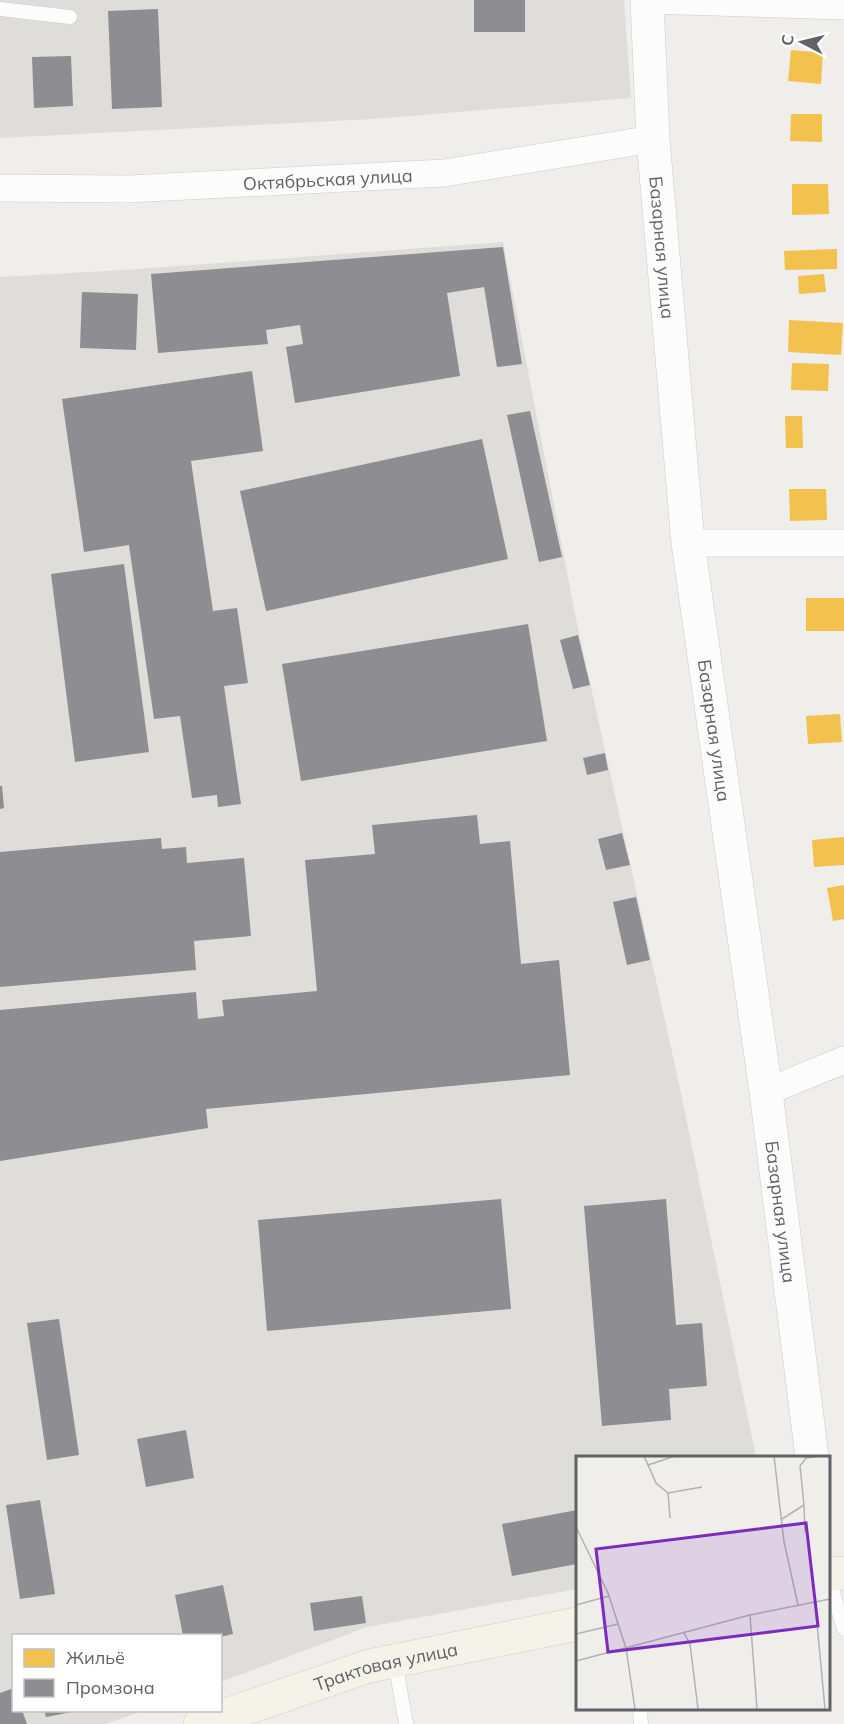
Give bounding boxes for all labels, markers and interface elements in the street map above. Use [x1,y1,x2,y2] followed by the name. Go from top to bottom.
[772,12,832,72] north arrow
[777,33,798,47] text: С
[242,163,413,195] street label: Октябрьская улица
[645,175,680,320] street label: Базарная улица
[693,658,736,803] street label: Базарная улица
[761,1139,801,1284] street label: Базарная улица
[576,1456,829,1709] inset map
[12,1634,222,1712] legend
[311,1637,460,1696] street label: Трактовая улица
[66,1646,125,1669] text: Жильё
[66,1676,155,1699] text: Промзона

